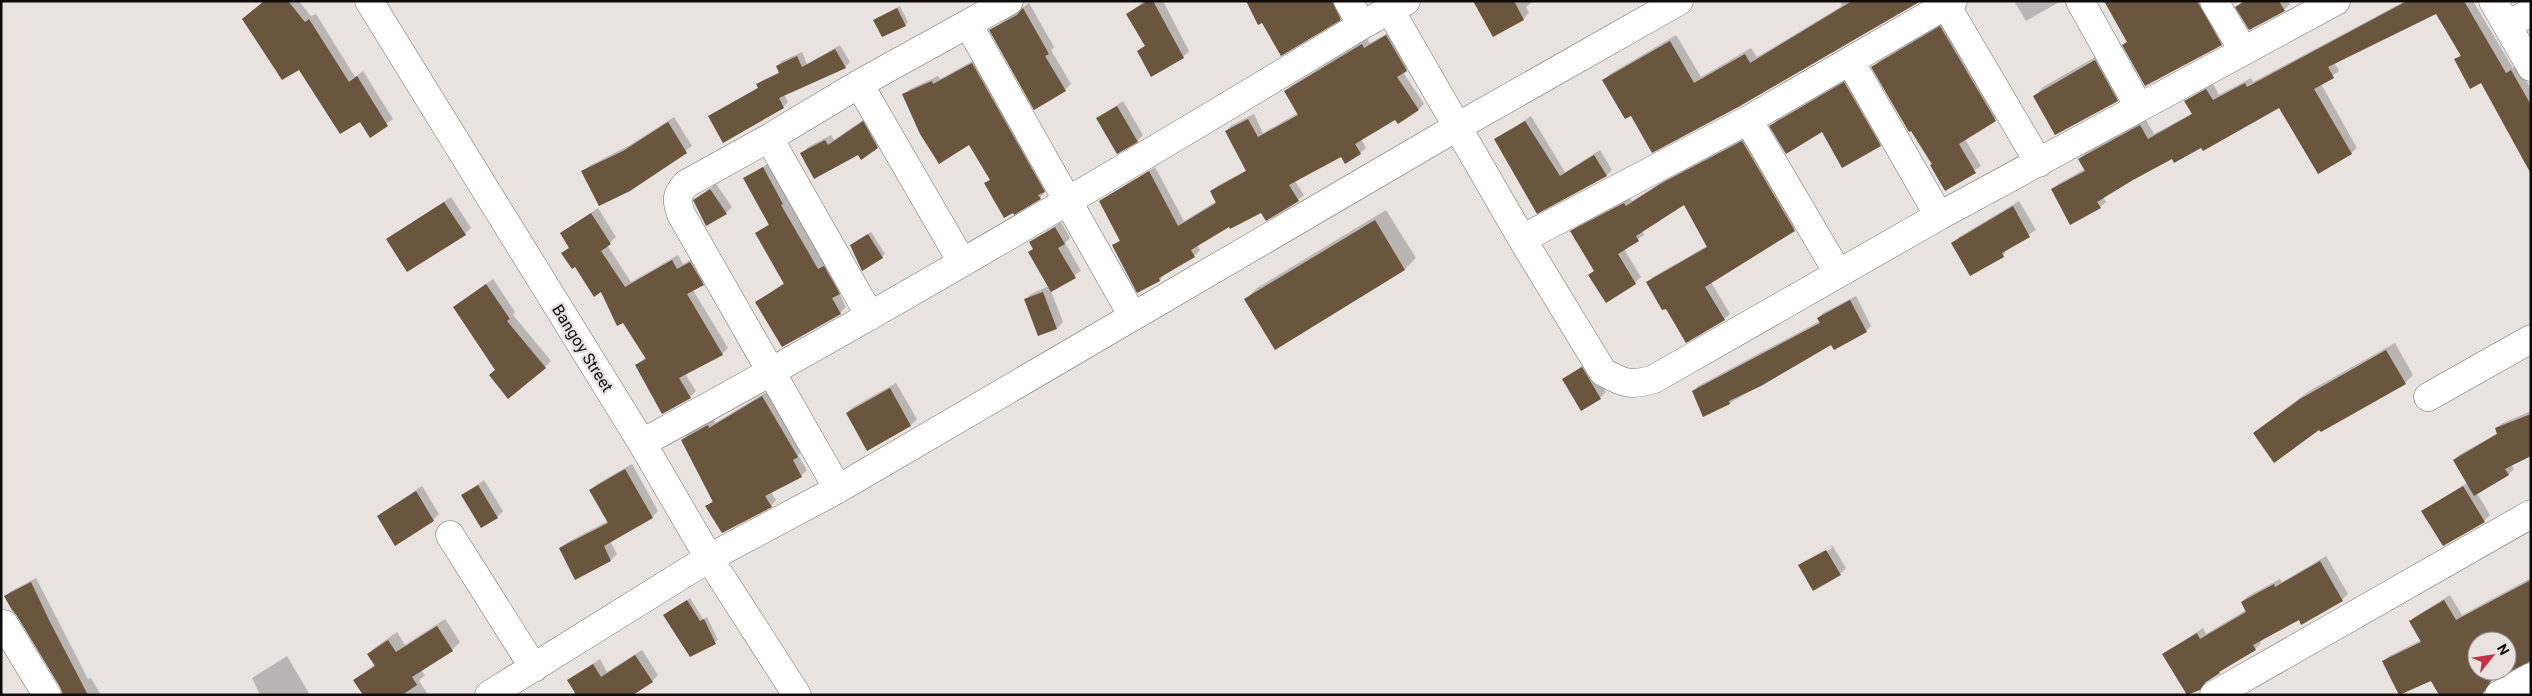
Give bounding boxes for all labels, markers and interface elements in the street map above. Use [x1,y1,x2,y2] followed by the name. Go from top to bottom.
[548,301,617,395] street label: Bangoy Street
[2467,631,2517,681] north arrow
[2494,641,2513,658] text: N

